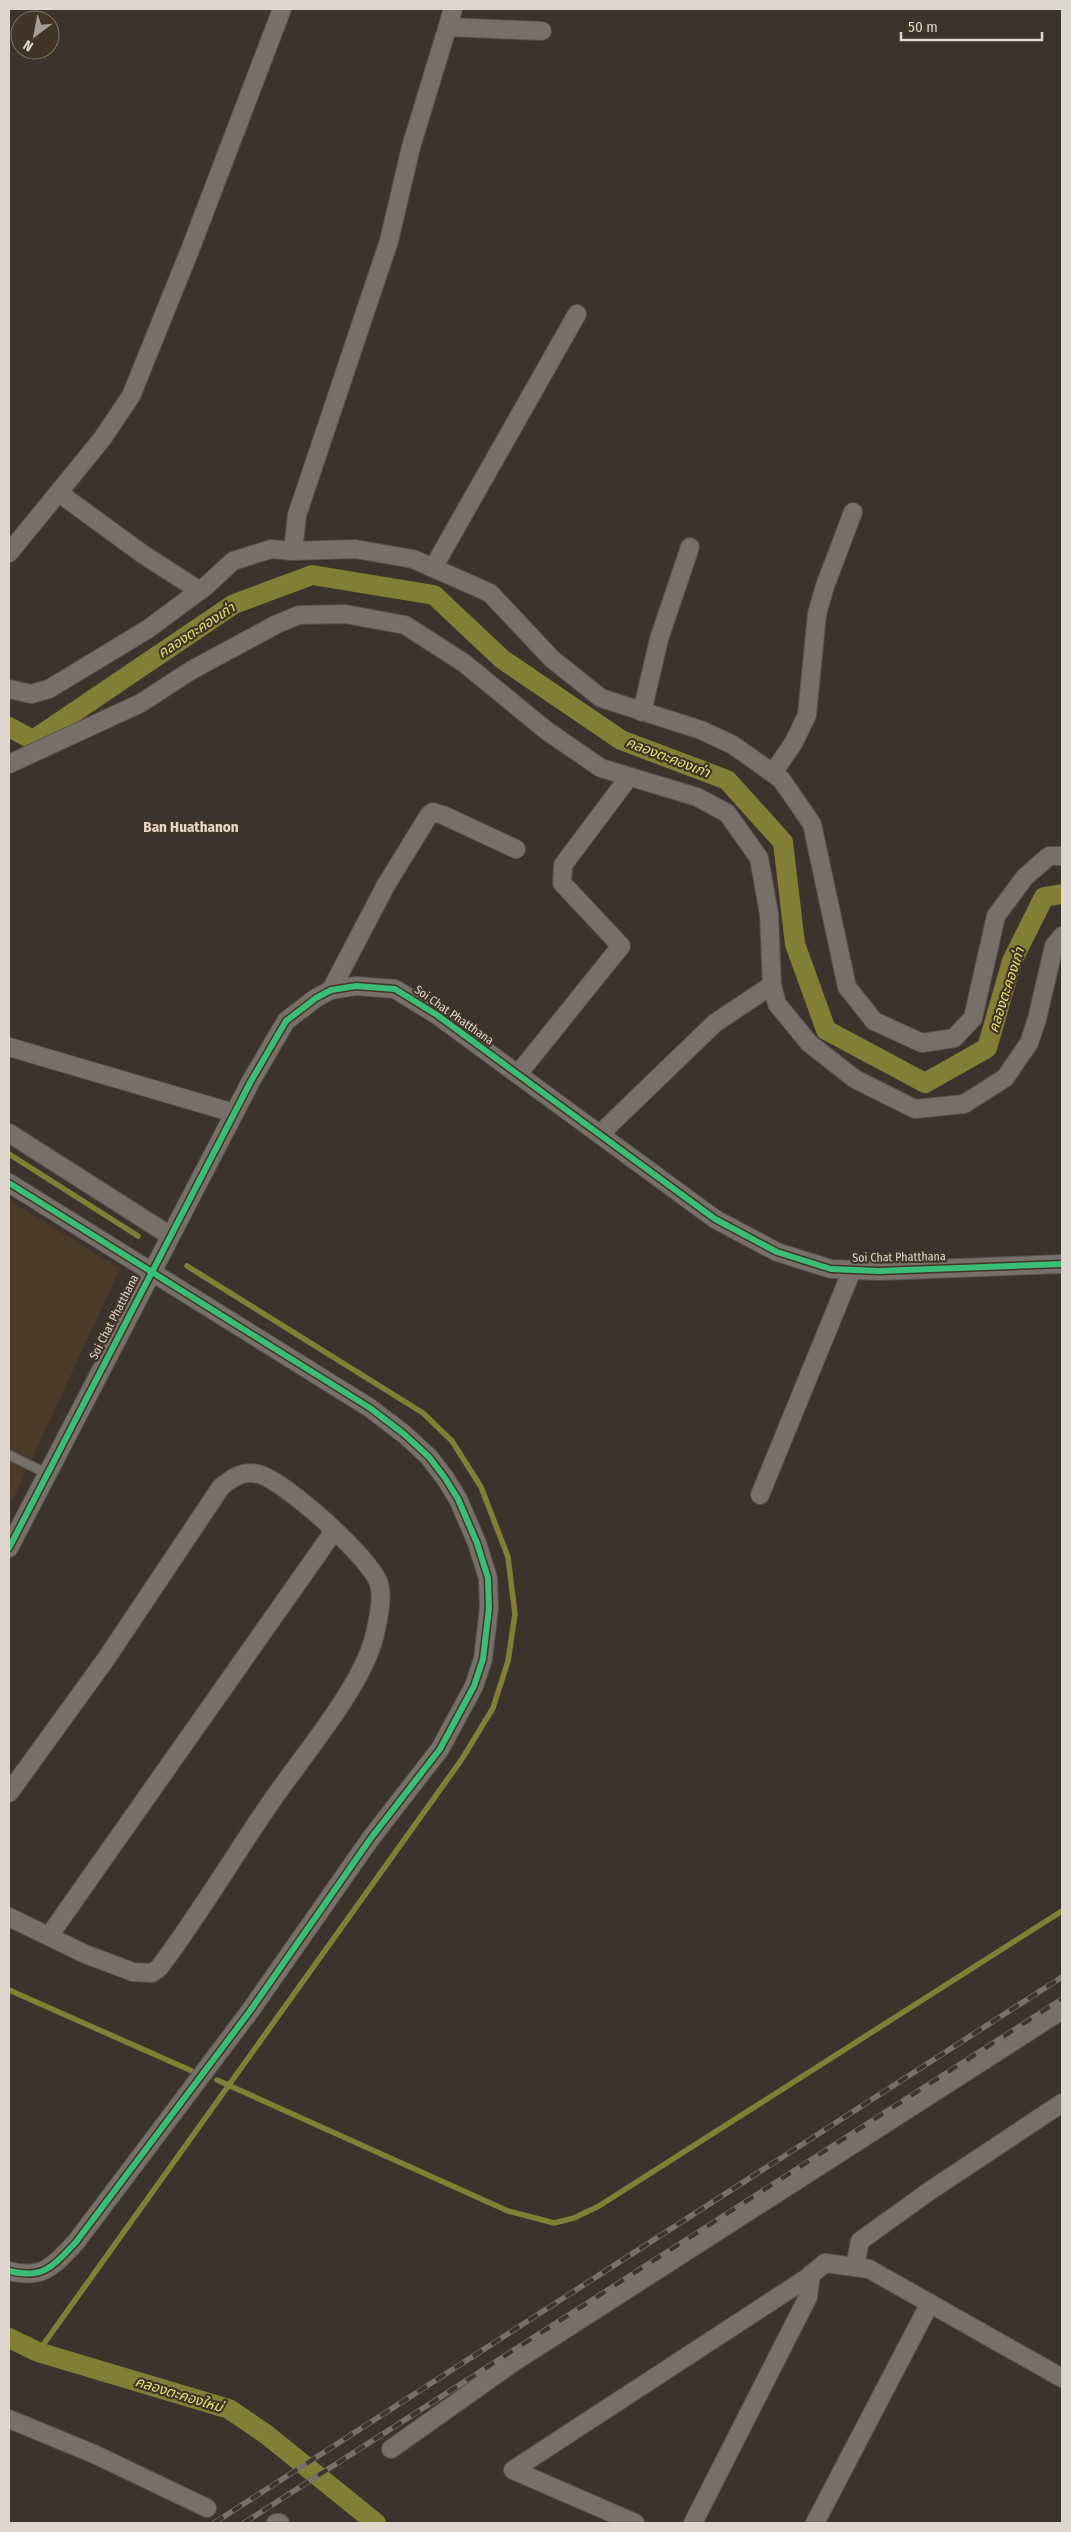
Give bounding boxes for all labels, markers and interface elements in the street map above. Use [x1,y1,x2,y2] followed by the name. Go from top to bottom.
[10,10,60,60] north arrow
[901,10,1042,42] scale bar
[908,18,938,36] text: 50 m
[20,36,36,55] text: N
[155,599,239,662] water label: คลองตะคองเก่า
[624,734,713,782] water label: คลองตะคองเก่า
[143,818,239,836] district label: Ban Huathanon
[985,944,1029,1035] water label: คลองตะคองเก่า
[412,982,496,1048] street label: Soi Chat Phatthana
[852,1249,946,1265] street label: Soi Chat Phatthana
[87,1272,142,1362] street label: Soi Chat Phatthana
[133,2373,227,2416] water label: คลองตะคองใหม่

